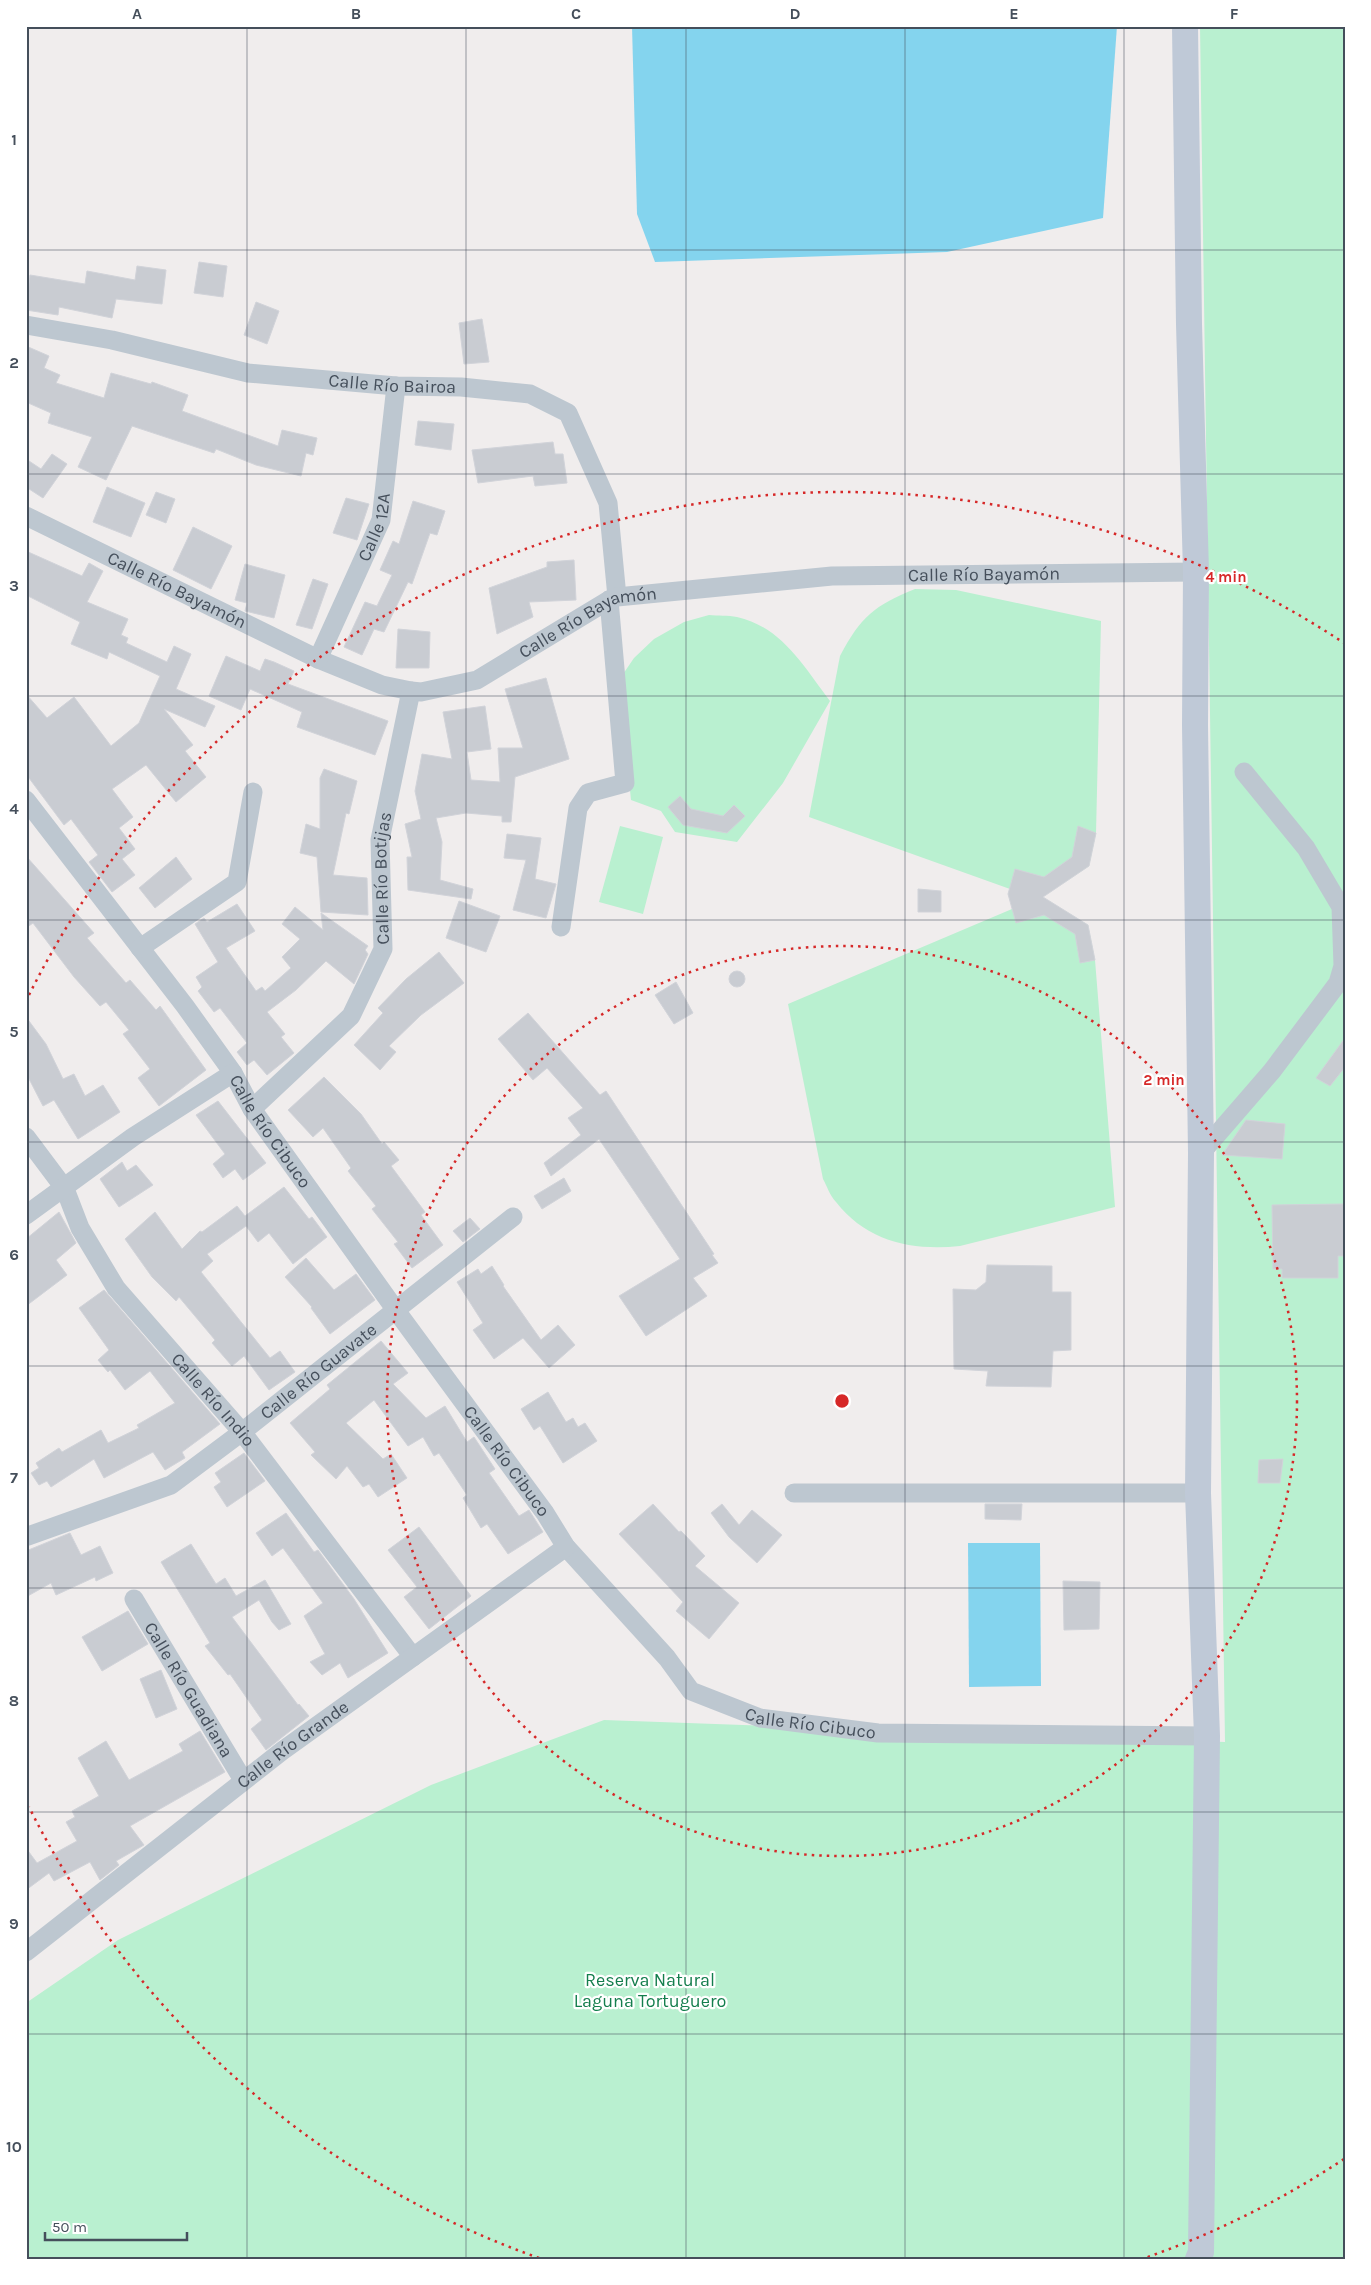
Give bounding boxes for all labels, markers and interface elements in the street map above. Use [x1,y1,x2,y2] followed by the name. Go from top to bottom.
[132,4,142,23] text: A
[351,4,361,23] text: B
[571,4,581,23] text: C
[790,4,801,23] text: D
[1009,4,1019,23] text: E
[1230,4,1239,23] text: F
[11,130,17,149] text: 1
[9,353,19,372] text: 2
[328,369,456,398] street label: Calle Río Bairoa
[353,492,395,565] street label: Calle 12A
[104,547,250,633] street label: Calle Río Bayamón
[908,562,1060,586] street label: Calle Río Bayamón
[1205,568,1247,586] text: 4 min
[9,576,19,595] text: 3
[515,582,658,663] street label: Calle Río Bayamón
[9,799,19,818] text: 4
[369,810,397,945] street label: Calle Río Botijas
[9,1022,19,1041] text: 5
[225,1071,316,1192] street label: Calle Río Cibuco
[1143,1071,1185,1089] text: 2 min
[9,1245,19,1264] text: 6
[256,1318,381,1424] street label: Calle Río Guavate
[167,1348,260,1451] street label: Calle Río Indio
[833,1392,851,1410] centre of rings
[459,1401,555,1521] street label: Calle Río Cibuco
[10,1468,18,1487] text: 7
[139,1618,238,1762] street label: Calle Río Guadiana
[9,1691,19,1710] text: 8
[232,1696,353,1793] street label: Calle Río Grande
[742,1702,877,1744] street label: Calle Río Cibuco
[9,1914,19,1933] text: 9
[574,1969,726,2012] park label: Reserva Natural Laguna Tortuguero
[6,2137,22,2156] text: 10
[45,2210,188,2242] scale bar
[52,2218,87,2236] text: 50 m

